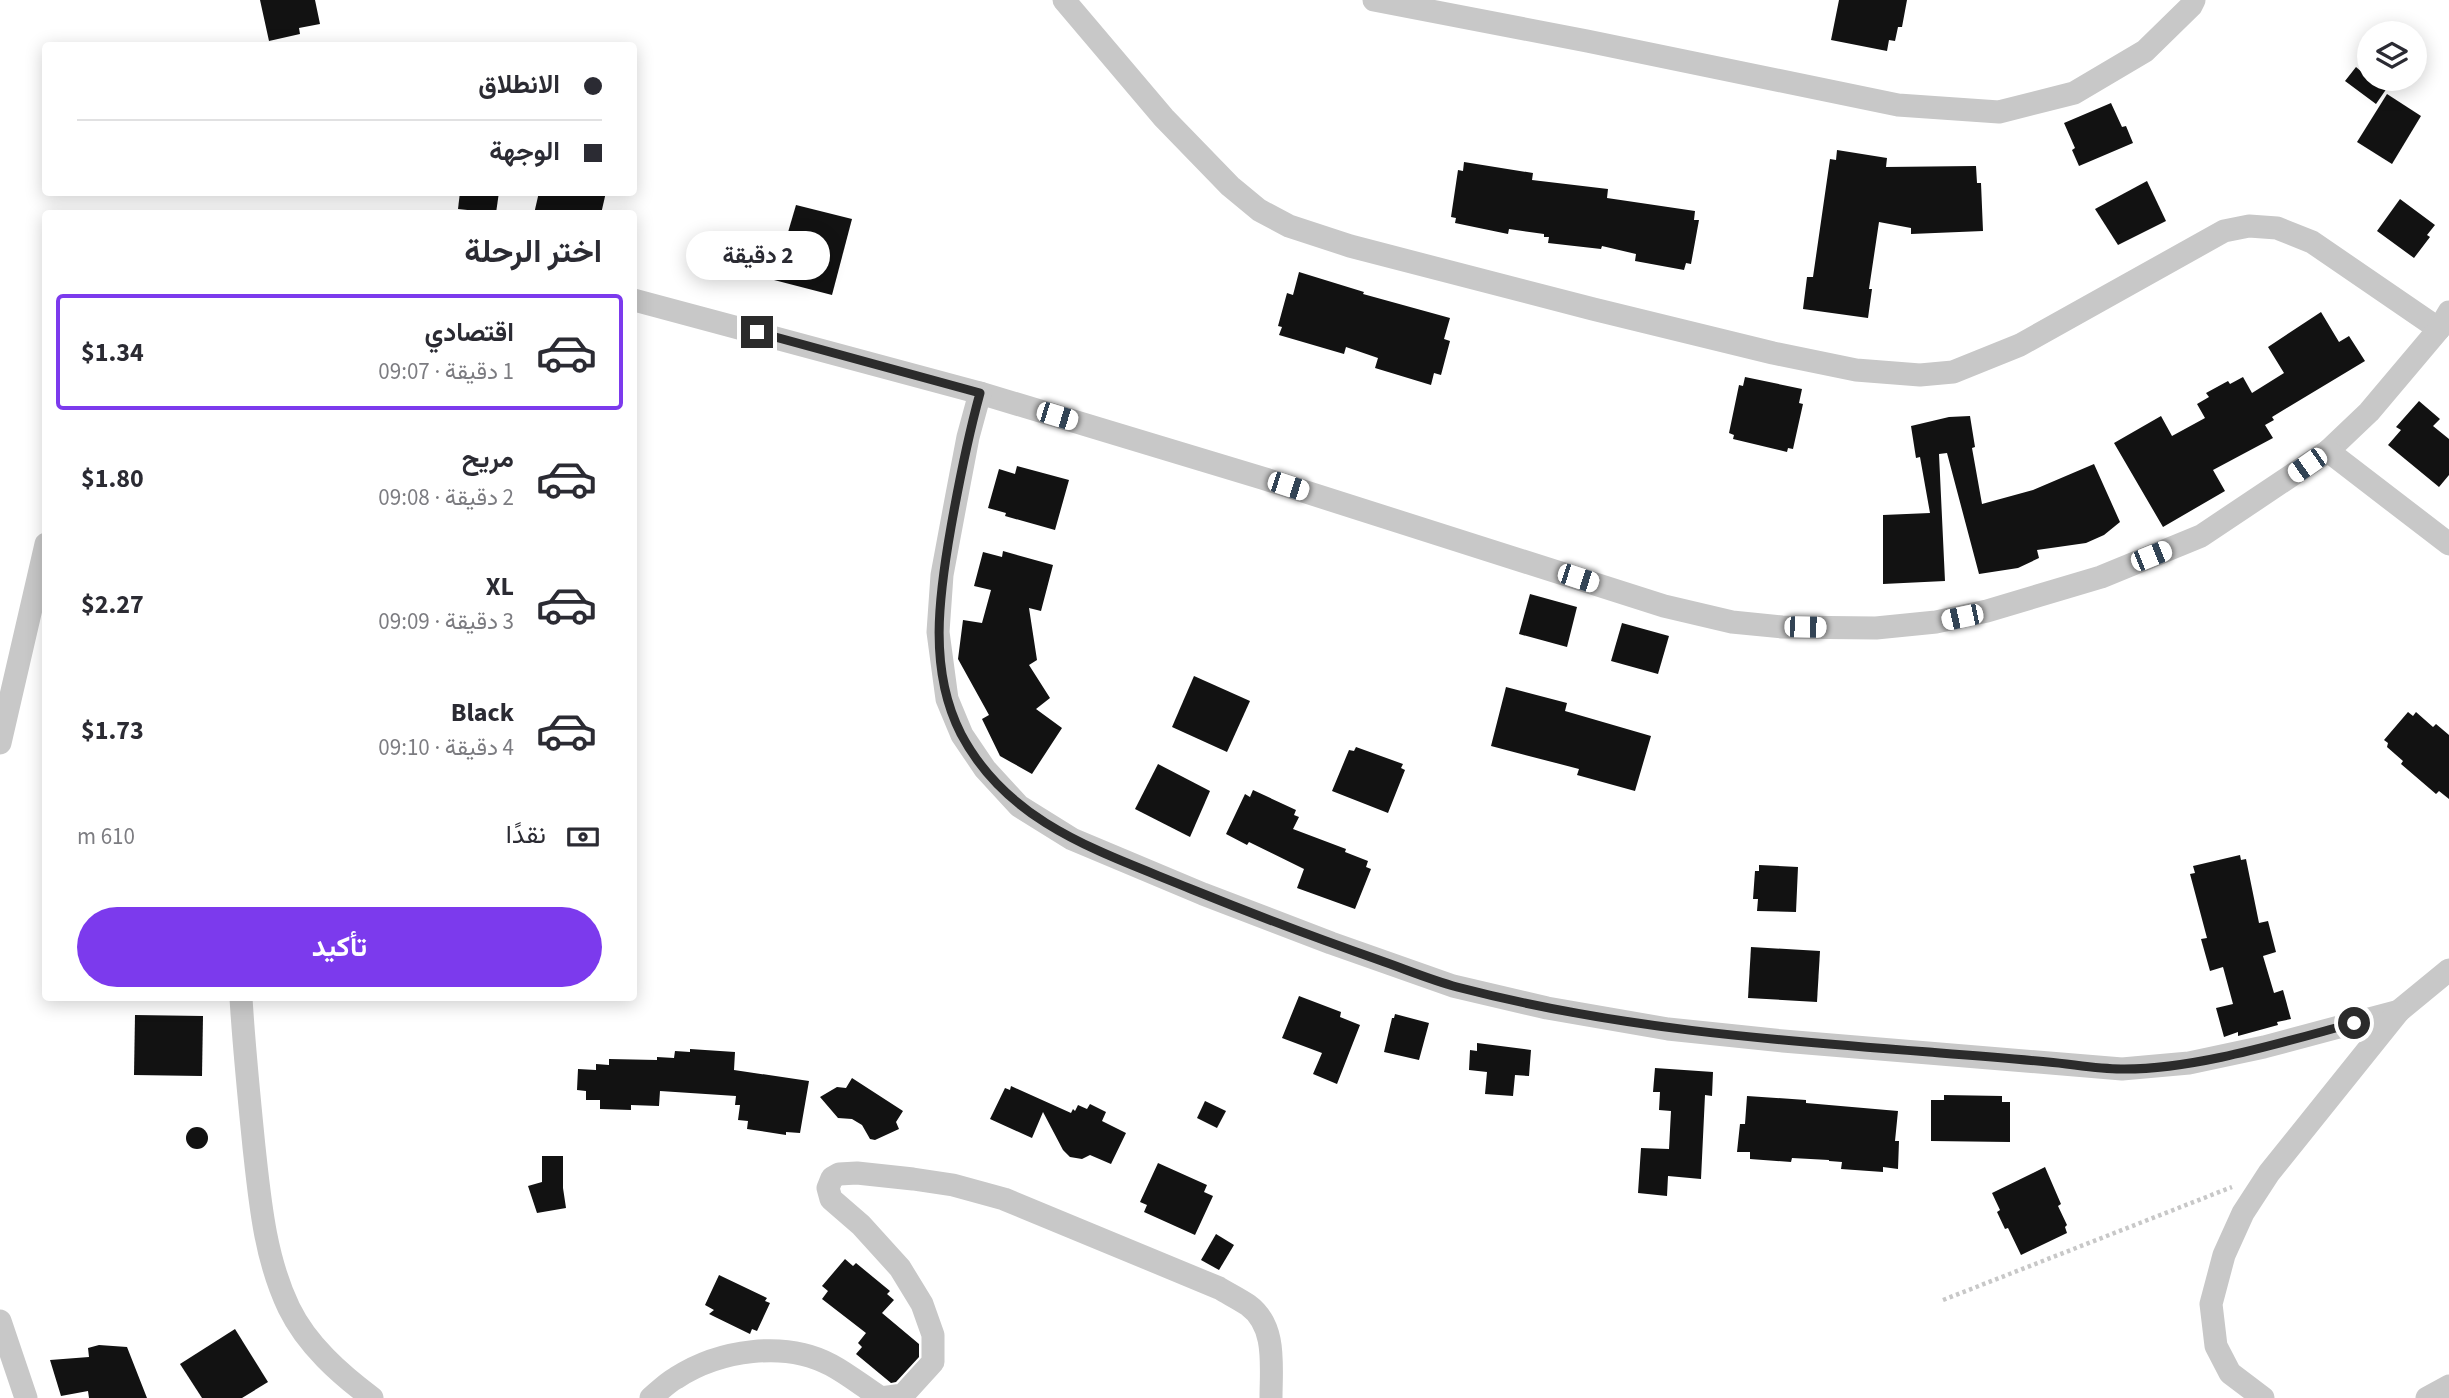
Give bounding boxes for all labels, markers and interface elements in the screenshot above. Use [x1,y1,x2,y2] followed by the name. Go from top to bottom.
[2357,21,2427,91] map controls
[2357,21,2427,91] button: layers
[478,66,560,103] text: الانطلاق
[489,133,560,170] text: الوجهة
[464,229,602,275] text: اختر الرحلة
[685,230,829,280] callout: 2 دقيقة
[723,239,794,272] text: 2 دقيقة
[425,314,514,351] text: اقتصادي
[741,316,773,348] route end
[535,321,598,384] icon: car
[81,334,144,371] text: $1.34
[378,355,514,388] text: 1 دقيقة · 09:07
[1034,400,1081,432] car
[462,440,514,477] text: مريح
[2284,444,2331,486] car
[535,447,598,510] icon: car
[81,460,144,497] text: $1.80
[1265,470,1312,502] car
[378,481,514,514] text: 2 دقيقة · 09:08
[2128,538,2175,574] car
[1555,562,1602,594] car
[486,568,514,605] text: XL
[535,573,598,636] icon: car
[81,586,144,623] text: $2.27
[1940,602,1985,632] car
[378,605,514,638] text: 3 دقيقة · 09:09
[1784,616,1827,638] car
[451,694,514,731] text: Black
[535,699,598,762] icon: car
[81,712,144,749] text: $1.73
[378,731,514,764] text: 4 دقيقة · 09:10
[506,816,546,853] text: نقدًا
[564,818,602,856] icon: cash
[77,820,135,853] text: 610 m
[77,907,602,987] button: تأكيد
[2338,1007,2370,1039] route start

